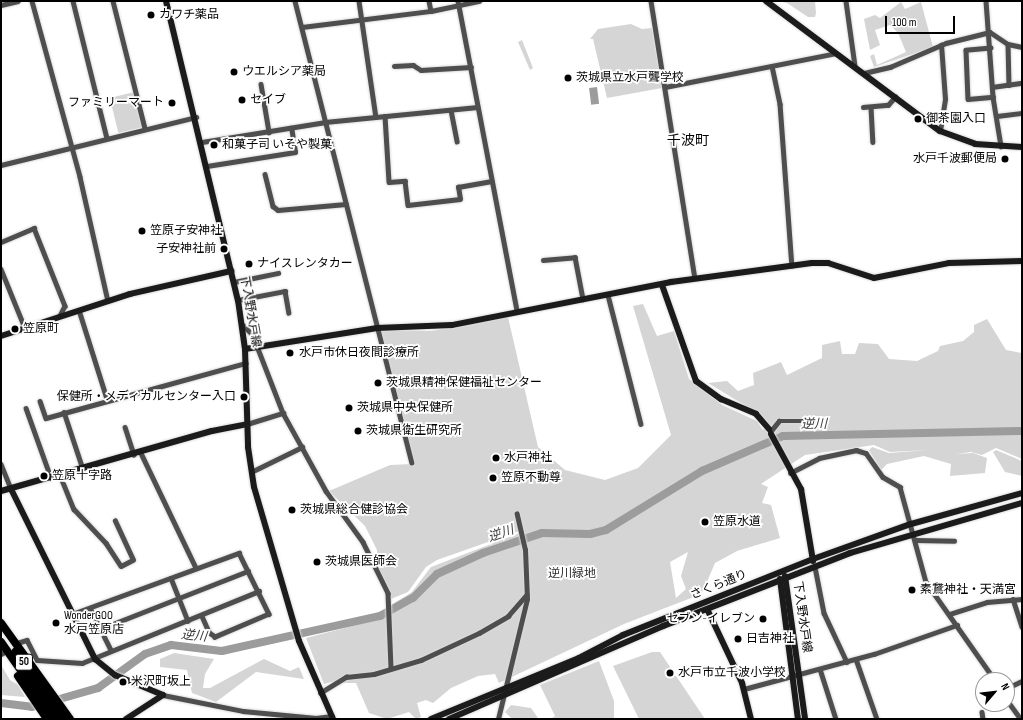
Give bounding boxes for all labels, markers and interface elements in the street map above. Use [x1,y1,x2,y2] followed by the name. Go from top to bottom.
[159,8,219,22] place label: カワチ薬品
[887,8,957,34] scale bar
[146,10,156,20] marker: カワチ薬品
[892,15,917,30] text: 100 m
[242,65,326,79] place label: ウエルシア薬局
[229,67,239,77] marker: ウエルシア薬局
[576,71,684,85] place label: 茨城県立水戸聾学校
[563,73,573,83] marker: 茨城県立水戸聾学校
[250,93,286,107] place label: セイブ
[237,95,247,105] marker: セイブ
[68,96,164,110] place label: ファミリーマート
[167,98,177,108] marker: ファミリーマート
[926,112,986,126] place label: 御茶園入口
[913,114,923,124] marker: 御茶園入口
[667,133,709,149] district label: 千波町
[222,138,332,152] place label: 和菓子司 いそや製菓
[209,140,219,150] marker: 和菓子司 いそや製菓
[913,152,997,166] place label: 水戸千波郵便局
[1000,154,1010,164] marker: 水戸千波郵便局
[150,224,222,238] place label: 笠原子安神社
[137,226,147,236] marker: 笠原子安神社
[156,242,216,256] place label: 子安神社前
[219,244,229,254] marker: 子安神社前
[257,257,353,271] place label: ナイスレンタカー
[244,259,254,269] marker: ナイスレンタカー
[237,275,263,349] street label: 下入野水戸線
[23,322,59,336] place label: 笠原町
[10,324,20,334] marker: 笠原町
[299,346,419,360] place label: 水戸市休日夜間診療所
[284,347,296,359] marker: 水戸市休日夜間診療所
[386,376,542,390] place label: 茨城県精神保健福祉センター
[373,378,383,388] marker: 茨城県精神保健福祉センター
[56,390,236,404] place label: 保健所・メディカルセンター入口
[239,392,249,402] marker: 保健所・メディカルセンター入口
[357,401,453,415] place label: 茨城県中央保健所
[344,403,354,413] marker: 茨城県中央保健所
[801,416,827,432] water label: 逆川
[366,424,462,438] place label: 茨城県衛生研究所
[353,426,363,436] marker: 茨城県衛生研究所
[504,451,552,465] place label: 水戸神社
[491,453,501,463] marker: 水戸神社
[52,469,112,483] place label: 笠原十字路
[39,471,49,481] marker: 笠原十字路
[501,471,561,485] place label: 笠原不動尊
[488,473,498,483] marker: 笠原不動尊
[300,503,408,517] place label: 茨城県総合健診協会
[287,505,297,515] marker: 茨城県総合健診協会
[713,515,761,529] place label: 笠原水道
[700,517,710,527] marker: 笠原水道
[486,522,516,546] water label: 逆川
[325,555,397,569] place label: 茨城県医師会
[312,557,322,567] marker: 茨城県医師会
[548,567,596,581] park label: 逆川緑地
[688,567,750,603] street label: さくら通り
[790,580,814,654] street label: 下入野水戸線
[920,583,1016,597] place label: 素鵞神社・天満宮
[907,585,917,595] marker: 素鵞神社・天満宮
[64,609,124,637] place label: WonderGOO 水戸笠原店
[667,612,755,626] place label: セブン-イレブン
[758,614,768,624] marker: セブン-イレブン
[51,618,61,628] marker: WonderGOO 水戸笠原店
[180,627,208,645] water label: 逆川
[746,632,794,646] place label: 日吉神社
[733,634,743,644] marker: 日吉神社
[14,653,34,671] road number: 50
[678,666,786,680] place label: 水戸市立千波小学校
[665,668,675,678] marker: 水戸市立千波小学校
[975,672,1015,712] north arrow
[131,675,191,689] place label: 米沢町坂上
[118,677,128,687] marker: 米沢町坂上
[998,681,1012,692] text: N

